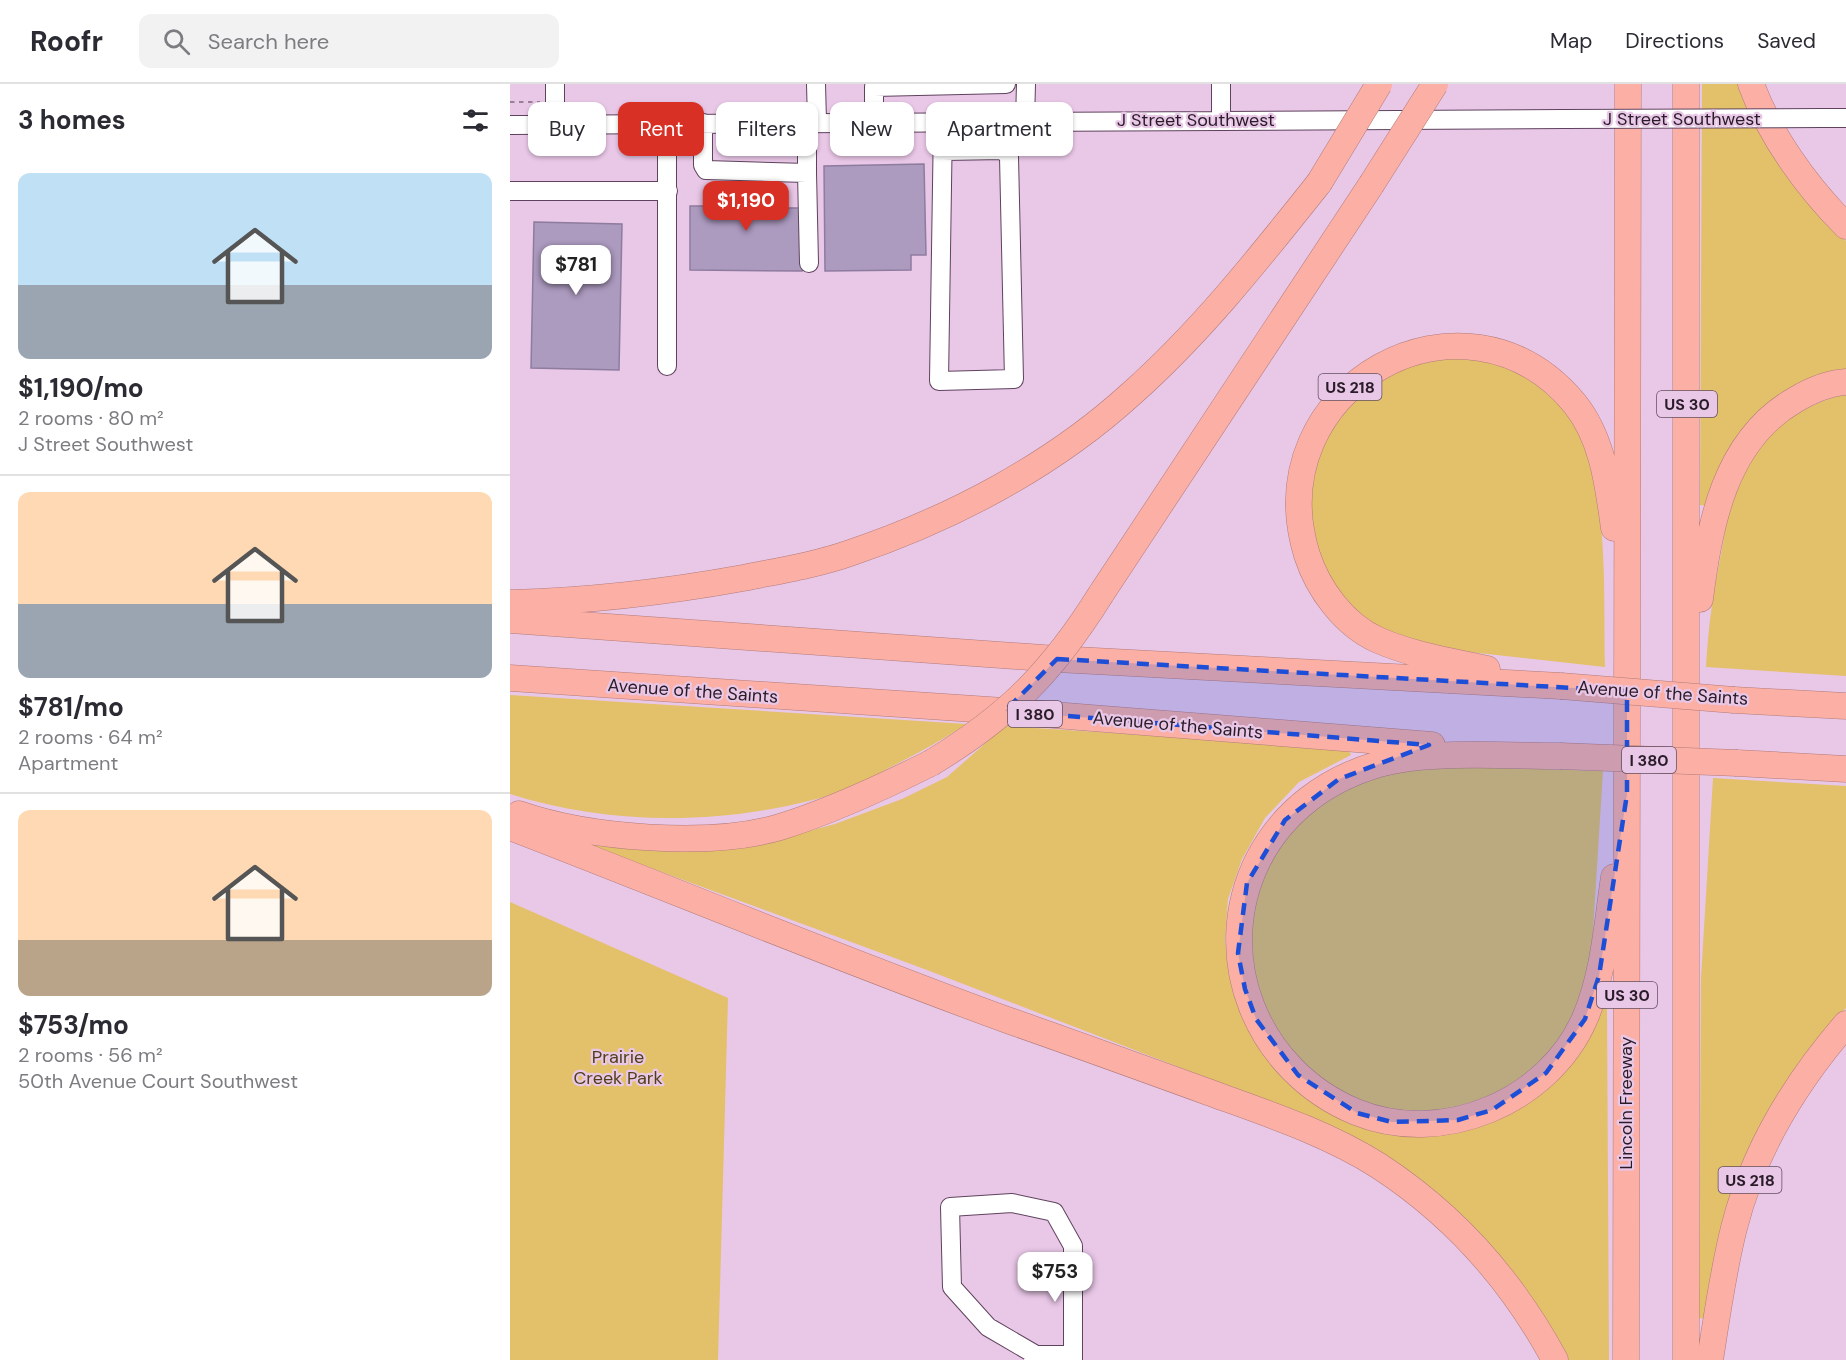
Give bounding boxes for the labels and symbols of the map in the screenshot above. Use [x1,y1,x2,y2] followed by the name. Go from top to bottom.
[1603,107,1761,131] street label: J Street Southwest
[1117,108,1275,132] street label: J Street Southwest
[697,181,795,232] pin: $1,190
[540,245,612,296] pin: $781
[1318,374,1382,400] road number: US 218
[1657,391,1717,417] road number: US 30
[607,673,779,709] street label: Avenue of the Saints
[1577,675,1749,711] street label: Avenue of the Saints
[1008,701,1062,727] road number: I 380
[1092,706,1264,744] street label: Avenue of the Saints
[1622,747,1676,773] road number: I 380
[1597,982,1657,1008] road number: US 30
[1614,1036,1638,1170] street label: Lincoln Freeway
[573,1045,663,1090] park label: Prairie Creek Park
[1718,1167,1782,1193] road number: US 218
[1019,1252,1091,1303] pin: $753

